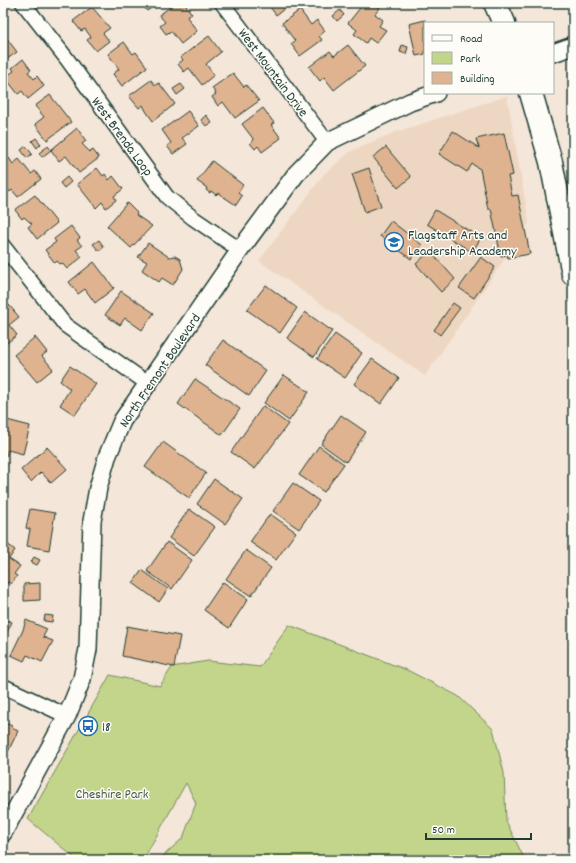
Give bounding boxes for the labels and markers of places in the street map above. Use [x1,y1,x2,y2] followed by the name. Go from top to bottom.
[408,226,517,262] place label: Flagstaff Arts and Leadership Academy
[383,231,405,253] school or university icon: Flagstaff Arts and Leadership Academy
[77,715,99,737] bus stop icon: 18
[102,718,111,738] place label: 18

